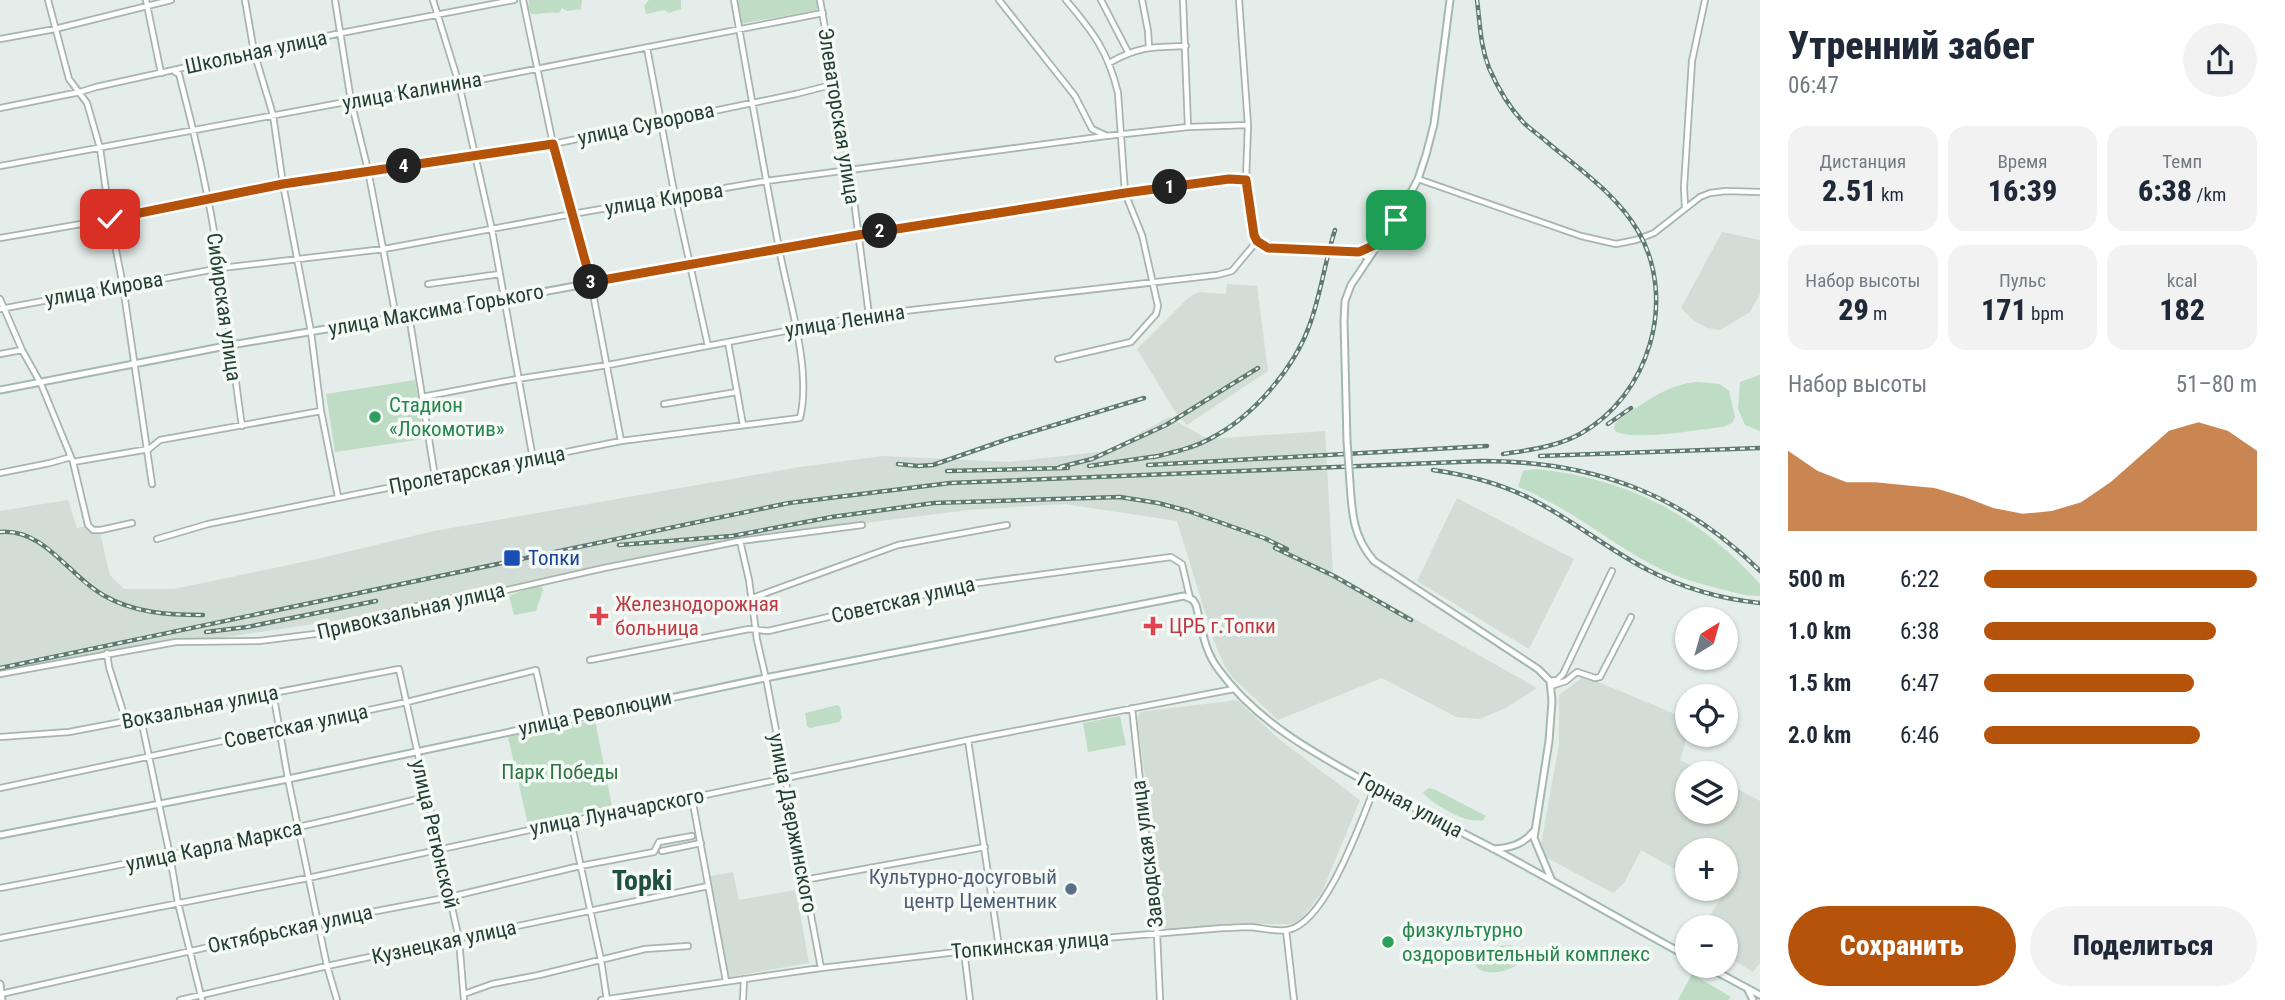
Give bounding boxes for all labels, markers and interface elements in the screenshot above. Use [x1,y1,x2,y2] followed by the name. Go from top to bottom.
[2183,23,2257,97] button: share
[1788,24,2034,68] text: Утренний забег
[183,25,329,79] street label: Школьная улица
[813,26,865,206] street label: Элеваторская улица
[340,67,484,115] street label: улица Калинина
[1788,72,1839,99] text: 06:47
[576,98,716,150] street label: улица Суворова
[386,148,422,184] pin: 4
[1820,150,1906,173] text: Дистанция
[1997,150,2048,173] text: Время
[2162,150,2202,173] text: Темп
[399,154,408,177] text: 4
[1152,170,1188,204] pin: 1
[1822,173,1877,208] text: 2.51
[1988,173,2057,208] text: 16:39
[2138,173,2192,208] text: 6:38
[1165,175,1174,198] text: 1
[603,178,725,220] street label: улица Кирова
[1877,183,1904,206] text: km
[2192,183,2226,206] text: /km
[80,189,140,249] pin
[1366,190,1426,250] pin
[91,200,129,238] icon: check
[1377,201,1415,239] icon: arrive
[862,214,898,248] pin: 2
[875,219,884,242] text: 2
[202,231,246,383] street label: Сибирская улица
[574,264,608,300] pin: 3
[43,267,165,311] street label: улица Кирова
[1805,269,1920,292] text: Набор высоты
[1999,269,2046,292] text: Пульс
[2167,269,2197,292] text: kcal
[586,270,595,293] text: 3
[326,279,546,341] street label: улица Максима Горького
[1838,292,1869,327] text: 29
[1981,292,2027,327] text: 171
[2159,292,2205,327] text: 182
[784,300,906,342] street label: улица Ленина
[1869,302,1887,325] text: m
[2027,302,2064,325] text: bpm
[1788,371,1927,398] text: Набор высоты
[2176,371,2257,398] text: 51–80 m
[389,393,505,441] place label: Стадион «Локомотив»
[367,409,383,425] marker: Стадион «Локомотив»
[387,441,567,499] street label: Пролетарская улица
[528,546,580,570] place label: Топки
[502,548,522,568] marker: Топки
[1788,566,1845,593] text: 500 m
[1900,566,1939,593] text: 6:22
[829,572,977,628] street label: Советская улица
[315,578,507,644] street label: Привокзальная улица
[615,592,779,640] place label: Железнодорожная больница
[589,606,609,626] marker: Железнодорожная больница
[1675,607,1738,670] north arrow
[1675,607,1738,978] map controls
[1169,614,1276,638] place label: ЦРБ г.Топки
[1143,616,1163,636] marker: ЦРБ г.Топки
[1788,618,1851,645] text: 1.0 km
[1900,618,1939,645] text: 6:38
[1788,670,1851,697] text: 1.5 km
[1900,670,1939,697] text: 6:47
[120,680,280,734] street label: Вокзальная улица
[1675,684,1738,747] button: locate
[516,685,674,741] street label: улица Революции
[222,699,370,753] street label: Советская улица
[1788,722,1851,749] text: 2.0 km
[1900,722,1939,749] text: 6:46
[764,731,822,915] street label: улица Дзержинского
[406,757,464,911] street label: улица Ретюнской
[501,760,619,784] park label: Парк Победы
[1675,761,1738,824] button: layers
[1353,767,1467,843] street label: Горная улица
[1126,779,1168,929] street label: Заводская улица
[528,783,706,841] street label: улица Луначарского
[124,816,304,876] street label: улица Карла Маркса
[1675,838,1738,901] button: +
[612,864,672,897] district label: Topki
[869,865,1057,913] place label: Культурно-досуговый центр Цементник
[1063,881,1079,897] marker: Культурно-досуговый центр Цементник
[205,900,375,958] street label: Октябрьская улица
[1788,906,2016,986] button: Сохранить
[2030,906,2257,986] button: Поделиться
[370,915,518,969] street label: Кузнецкая улица
[1675,915,1738,978] button: −
[1402,918,1650,966] place label: физкультурно оздоровительный комплекс
[950,926,1110,964] street label: Топкинская улица
[1380,934,1396,950] marker: физкультурно оздоровительный комплекс

